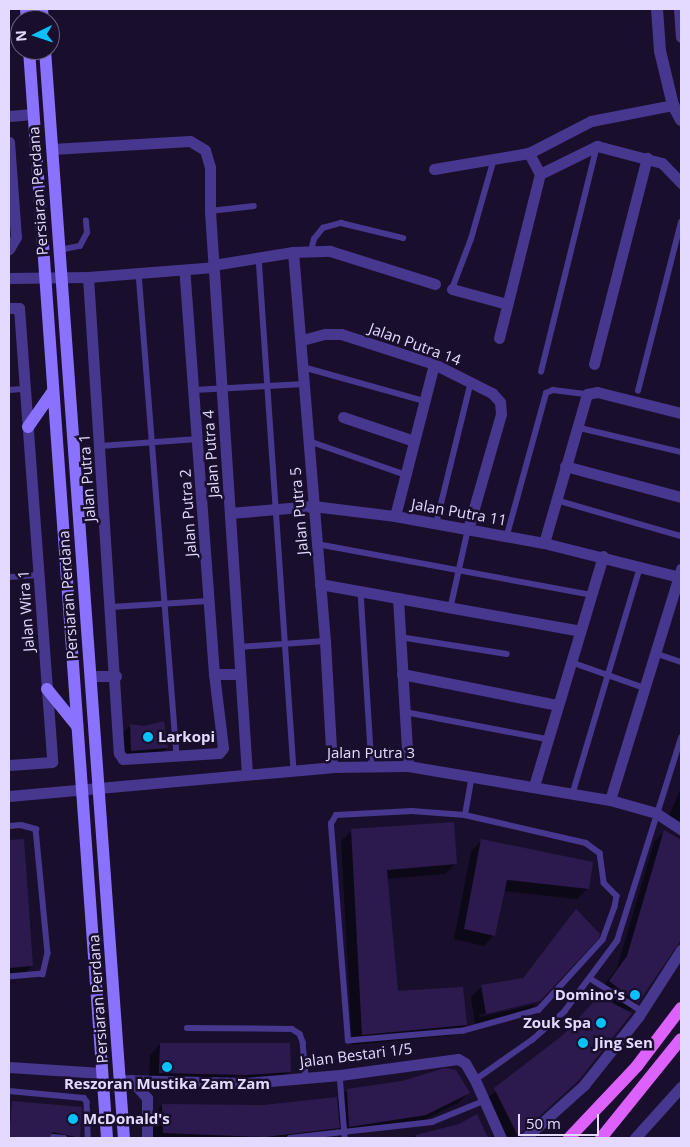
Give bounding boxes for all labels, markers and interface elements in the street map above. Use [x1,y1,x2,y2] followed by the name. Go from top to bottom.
[10,10,60,60] north arrow
[11,30,30,42] text: N
[25,126,51,256] street label: Persiaran Perdana
[367,319,463,369] street label: Jalan Putra 14
[199,409,223,499] street label: Jalan Putra 4
[75,433,99,523] street label: Jalan Putra 1
[286,466,312,556] street label: Jalan Putra 5
[176,468,200,558] street label: Jalan Putra 2
[410,495,508,529] street label: Jalan Putra 11
[55,530,81,660] street label: Persiaran Perdana
[14,569,38,653] street label: Jalan Wira 1
[158,728,215,746] place label: Larkopi
[142,731,154,743] marker: Larkopi
[327,744,415,762] street label: Jalan Putra 3
[85,934,111,1064] street label: Persiaran Perdana
[555,986,625,1004] place label: Domino's
[629,989,641,1001] marker: Domino's
[523,1014,591,1032] place label: Zouk Spa
[595,1017,607,1029] marker: Zouk Spa
[594,1034,653,1052] place label: Jing Sen
[576,1036,590,1050] marker: Jing Sen
[299,1039,413,1071] street label: Jalan Bestari 1/5
[161,1061,173,1073] marker: Reszoran Mustika Zam Zam
[64,1075,270,1093] place label: Reszoran Mustika Zam Zam
[520,1104,601,1136] scale bar
[83,1110,170,1128] place label: McDonald's
[67,1113,79,1125] marker: McDonald's
[526,1113,561,1133] text: 50 m

